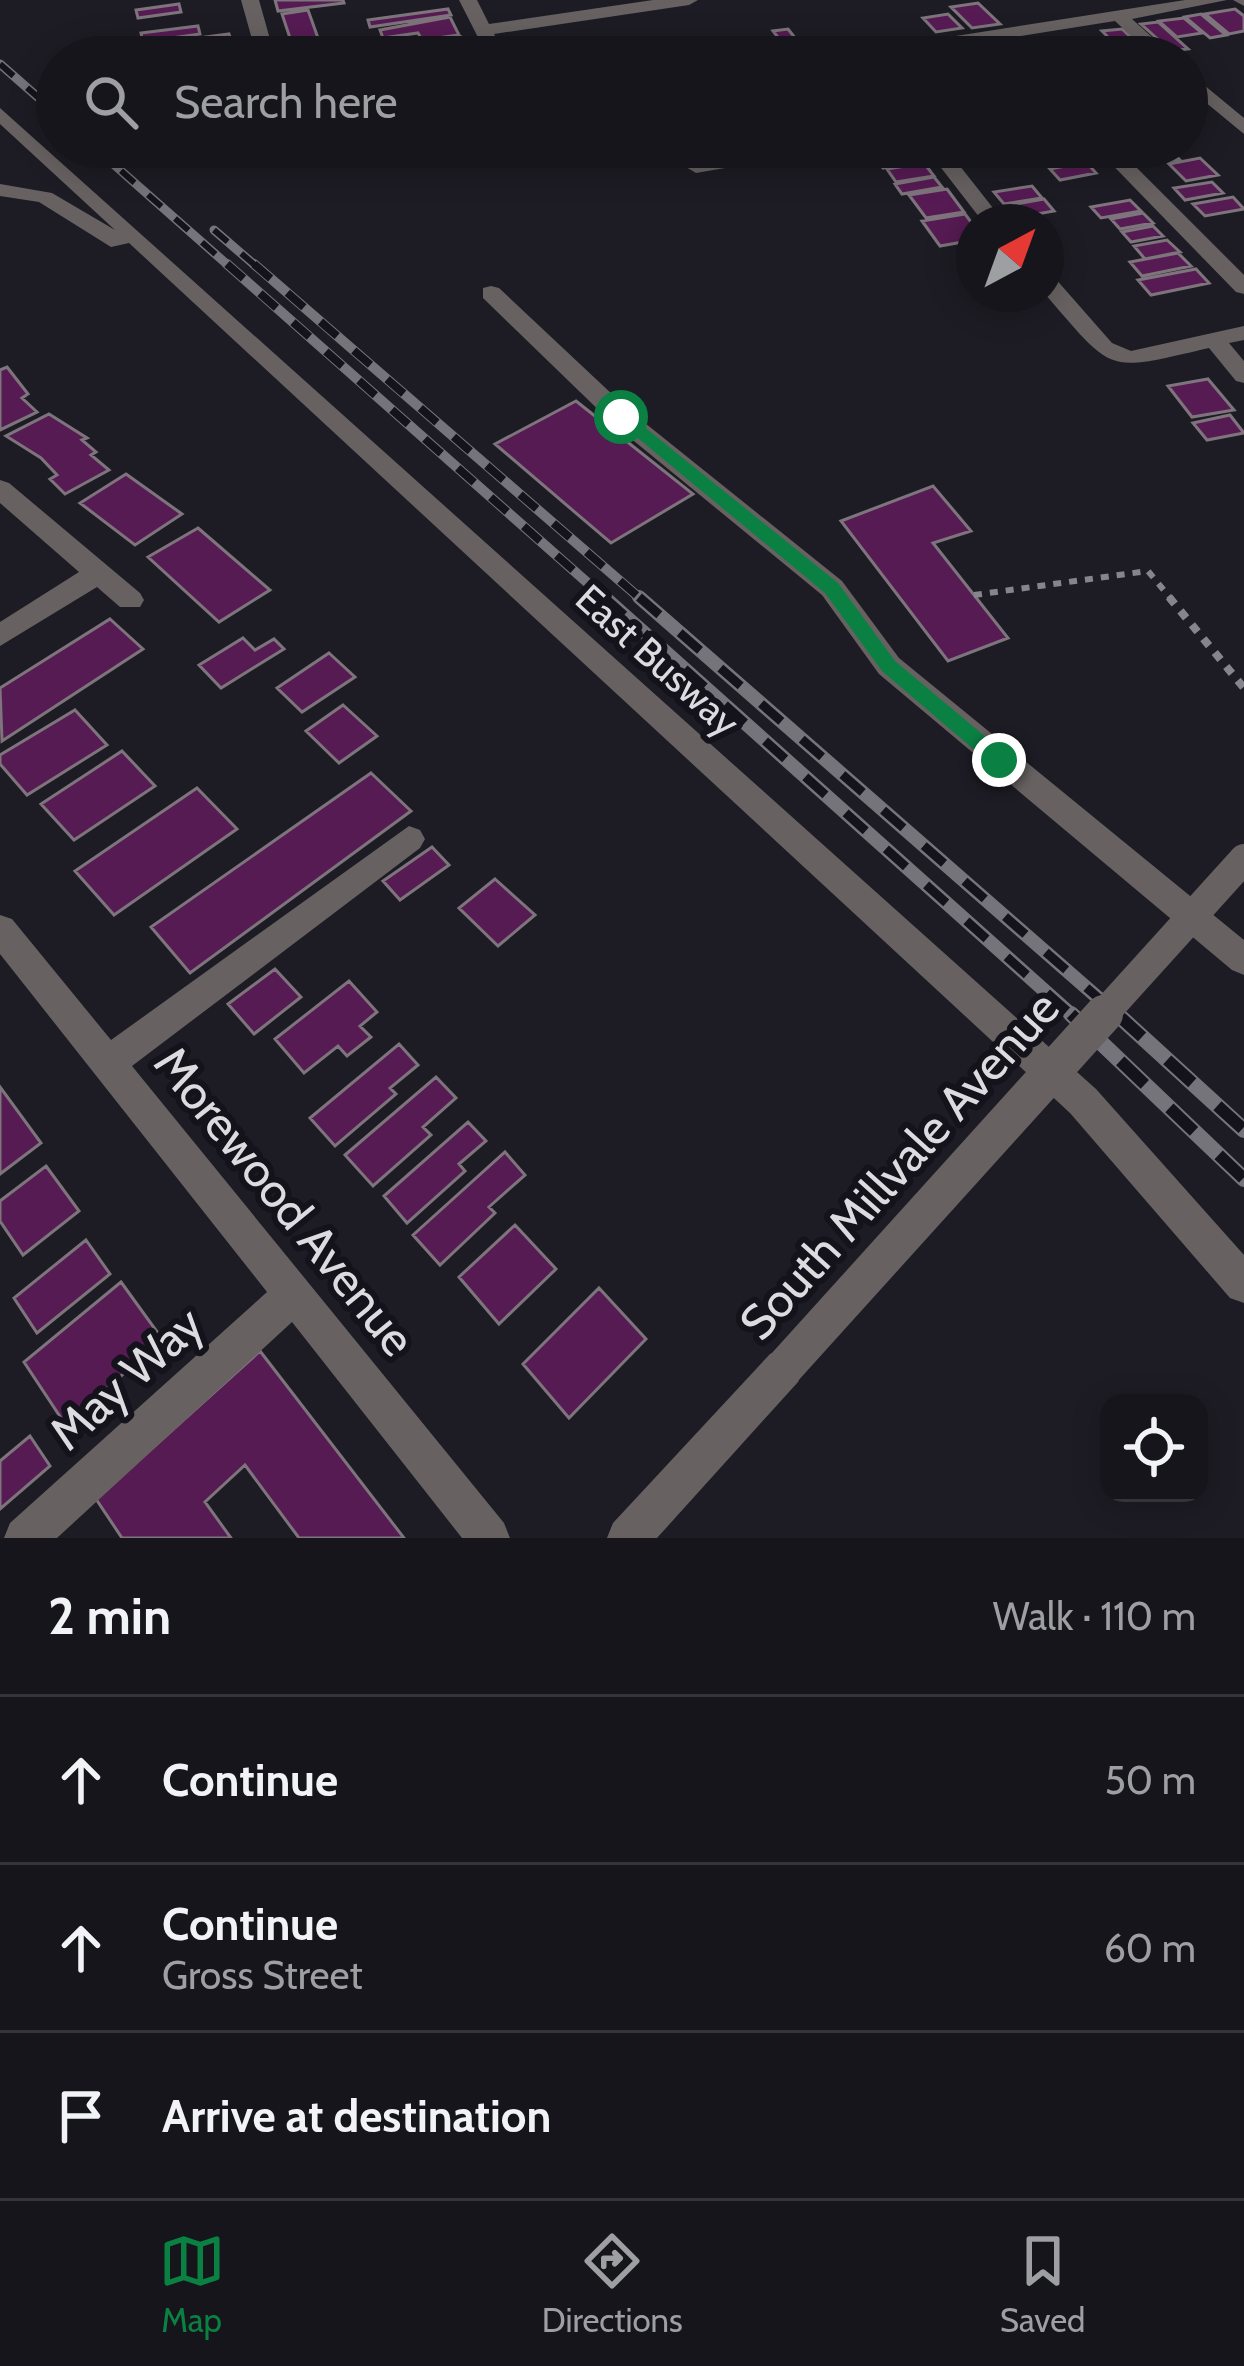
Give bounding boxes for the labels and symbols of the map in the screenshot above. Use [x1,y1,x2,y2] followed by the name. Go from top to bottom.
[956,204,1064,312] north arrow
[594,390,648,444] route start
[566,574,750,746] street label: East Busway
[972,733,1026,787] route end
[727,979,1071,1351] street label: South Millvale Avenue
[143,1035,427,1367] street label: Morewood Avenue
[38,1294,214,1462] street label: May Way

